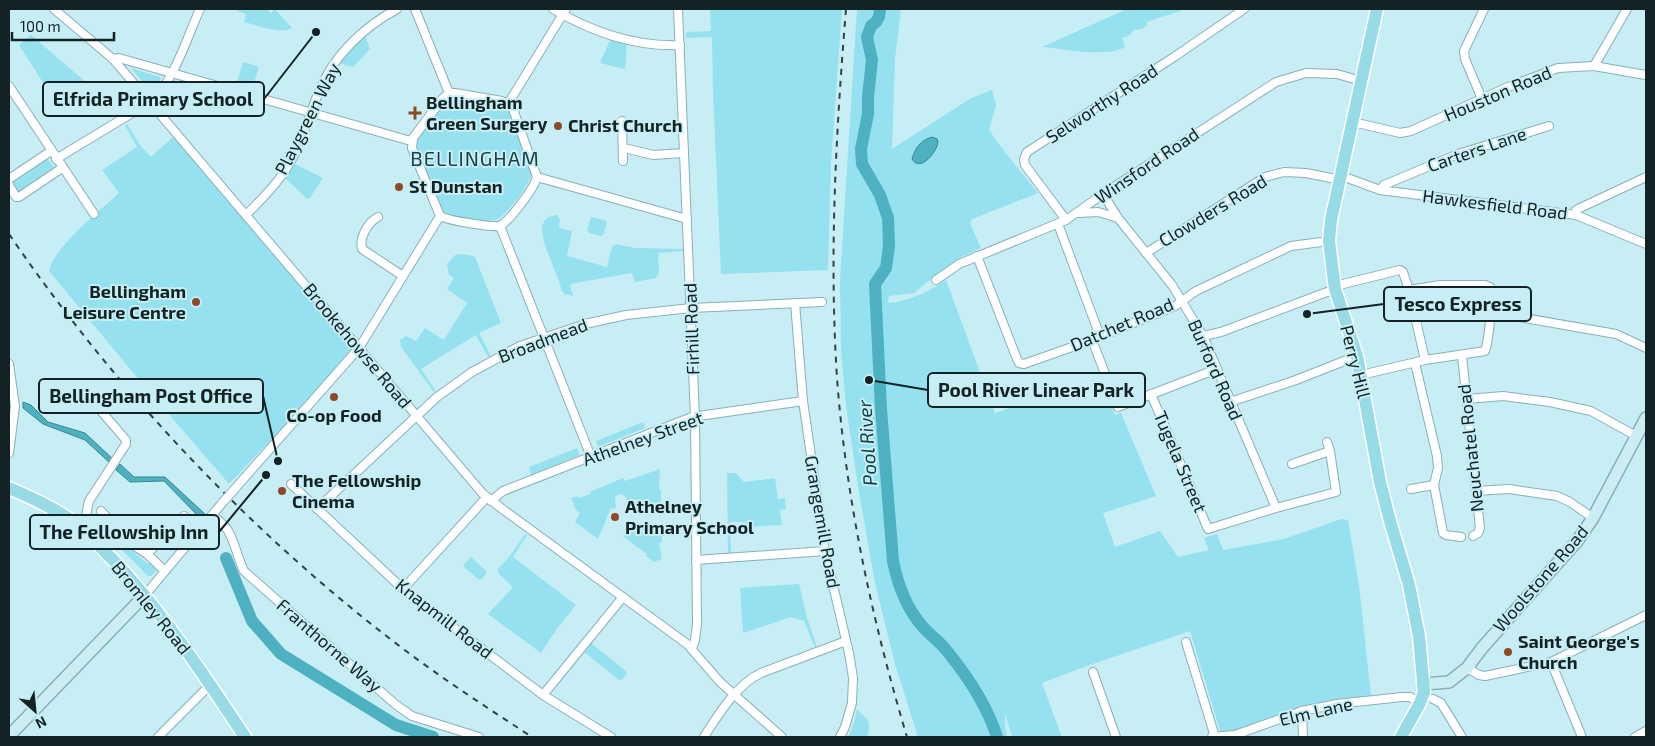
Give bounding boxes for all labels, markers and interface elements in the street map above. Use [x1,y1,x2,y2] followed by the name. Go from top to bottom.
[12,10,115,42] scale bar
[20,17,61,35] text: 100 m
[270,59,345,178] street label: Playgreen Way
[1041,59,1162,148] street label: Selworthy Road
[1441,61,1555,126] street label: Houston Road
[43,82,264,116] callout: Elfrida Primary School
[53,87,254,111] text: Elfrida Primary School
[426,91,548,134] place label: Bellingham Green Surgery
[408,106,422,120] marker: Bellingham Green Surgery
[568,114,682,136] place label: Christ Church
[552,120,564,132] marker: Christ Church
[1090,122,1203,208] street label: Winsford Road
[1424,122,1529,176] street label: Carters Lane
[410,146,540,170] district label: BELLINGHAM
[1154,169,1271,251] street label: Clowders Road
[409,175,503,197] place label: St Dunstan
[393,181,405,193] marker: St Dunstan
[1421,184,1569,224] street label: Hawkesfield Road
[299,278,417,413] street label: Brookehowse Road
[63,280,186,323] place label: Bellingham Leisure Centre
[678,283,704,375] street label: Firhill Road
[1384,287,1531,321] callout: Tesco Express
[1067,292,1177,356] street label: Datchet Road
[1394,292,1522,315] text: Tesco Express
[190,296,202,308] marker: Bellingham Leisure Centre
[495,313,591,367] street label: Broadmead
[1184,316,1248,424] street label: Burford Road
[1336,323,1376,401] street label: Perry Hill
[928,373,1145,407] callout: Pool River Linear Park
[938,378,1134,401] text: Pool River Linear Park
[39,379,263,413] callout: Bellingham Post Office
[1452,383,1488,513] street label: Neuchatel Road
[49,384,253,407] text: Bellingham Post Office
[328,391,340,403] marker: Co-op Food
[852,399,881,487] water label: Pool River
[286,404,382,426] place label: Co-op Food
[579,406,706,470] street label: Athelney Street
[1150,408,1212,516] street label: Tugela Street
[800,454,845,590] street label: Grangemill Road
[292,469,422,512] place label: The Fellowship Cinema
[276,485,288,497] marker: The Fellowship Cinema
[625,495,754,538] place label: Athelney Primary School
[609,511,621,523] marker: Athelney Primary School
[30,515,219,549] callout: The Fellowship Inn
[39,520,209,543] text: The Fellowship Inn
[1488,520,1593,636] street label: Woolstone Road
[107,556,196,658] street label: Bromley Road
[392,573,498,663] street label: Knapmill Road
[273,594,387,697] street label: Franthorne Way
[1518,630,1640,673] place label: Saint George's Church
[1502,646,1514,658] marker: Saint George's Church
[10,686,60,736] north arrow
[1277,692,1355,730] street label: Elm Lane
[33,713,49,733] text: N

